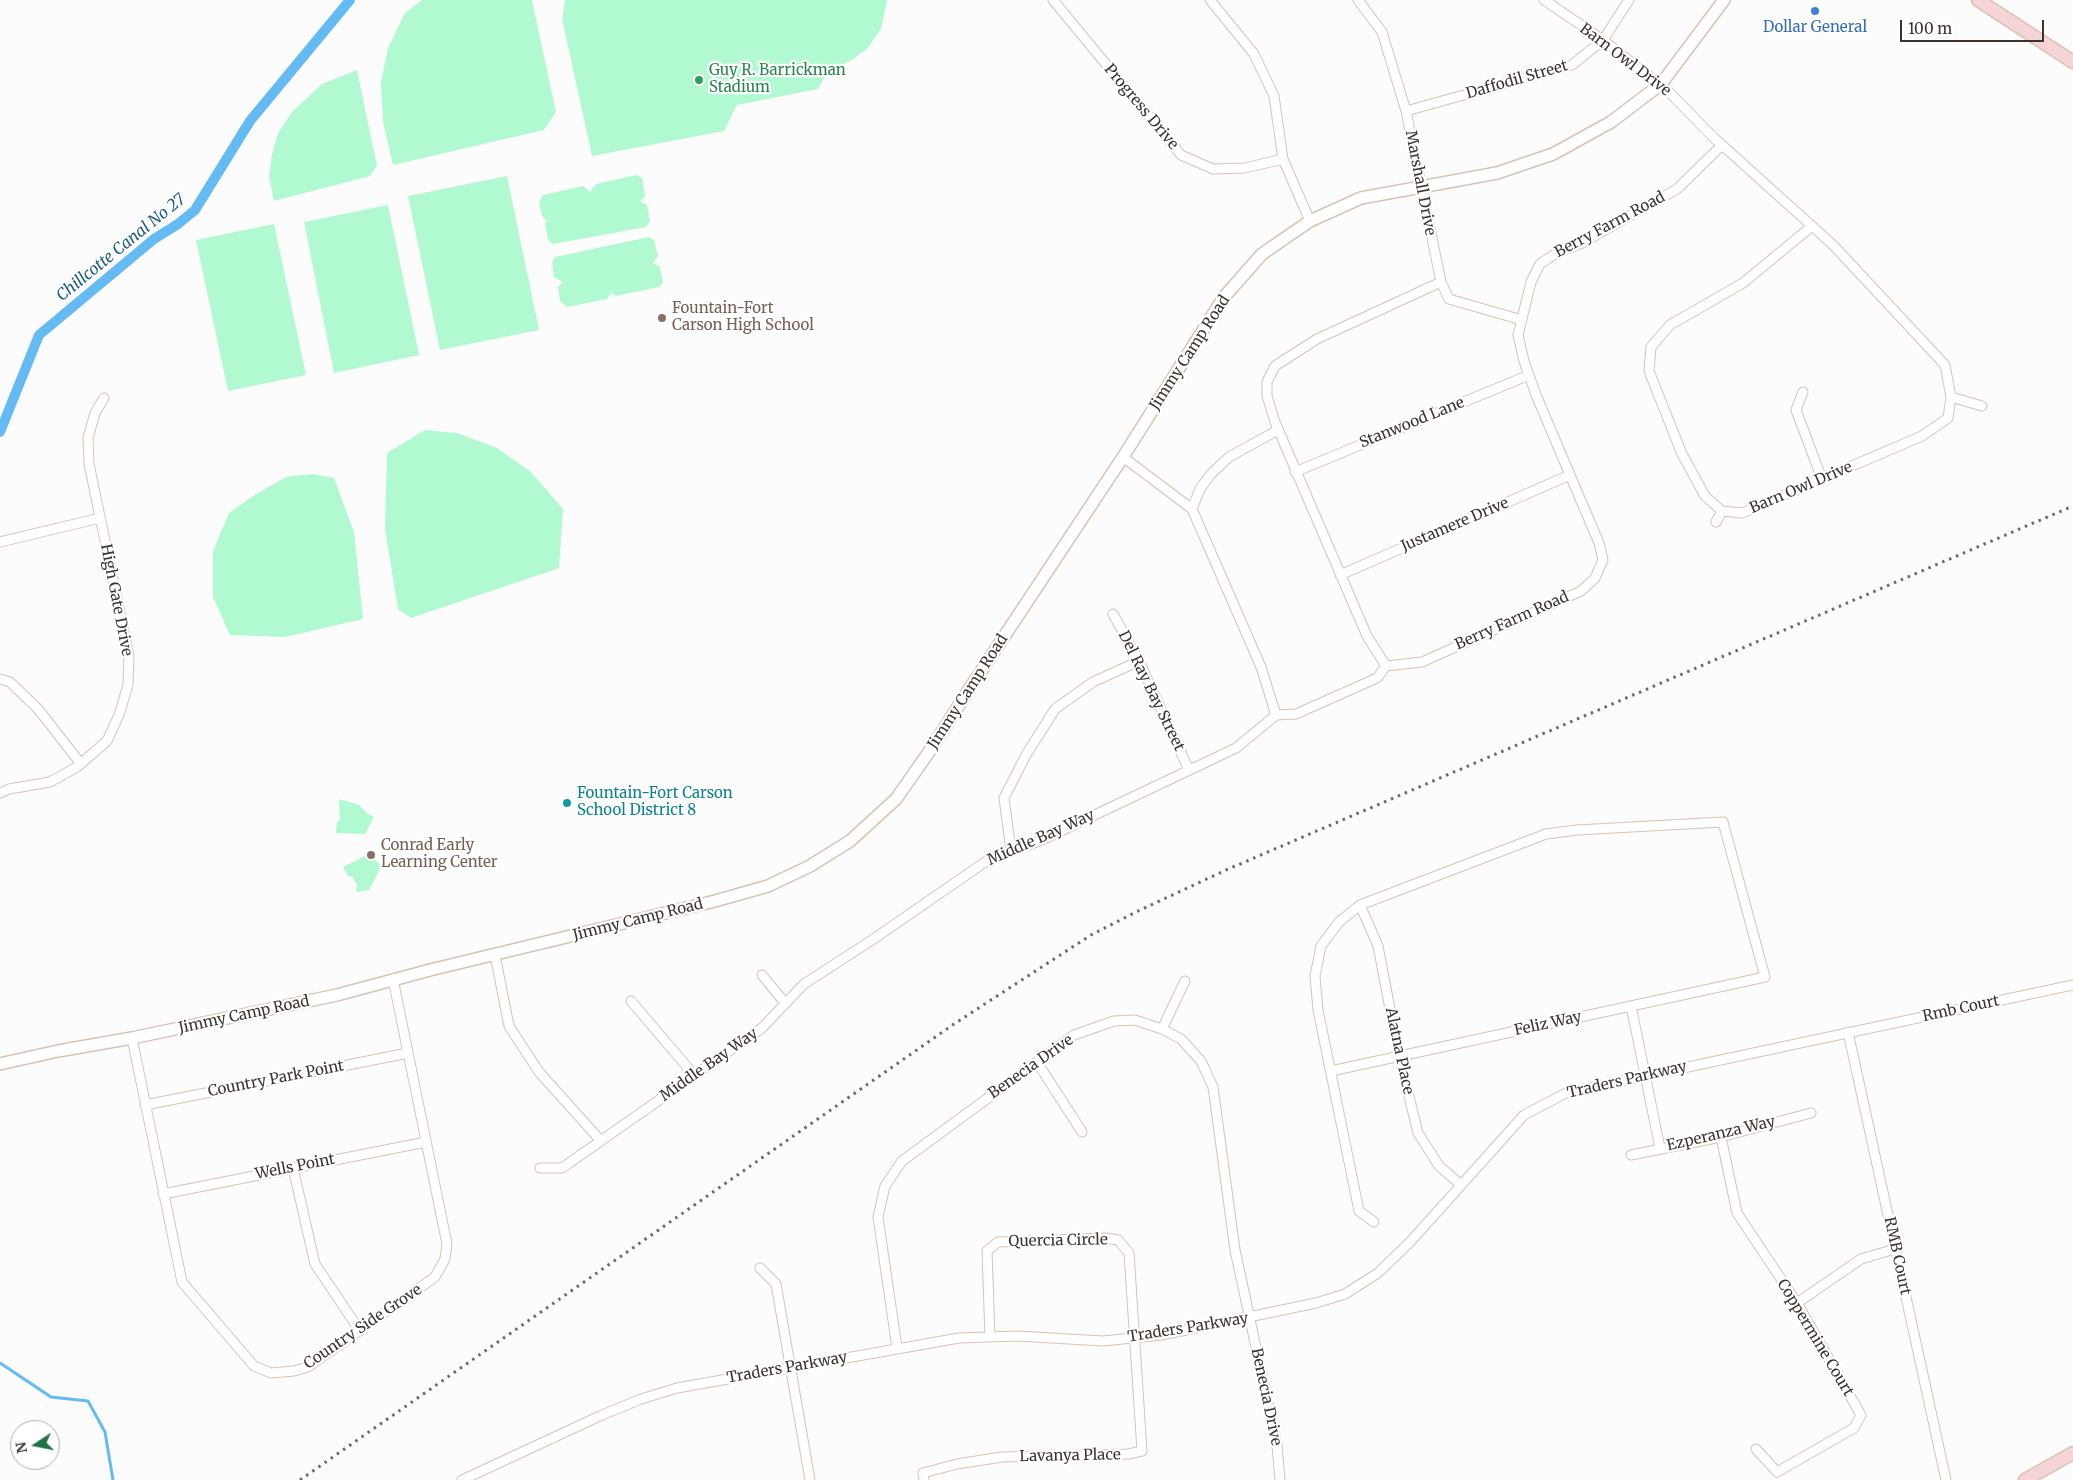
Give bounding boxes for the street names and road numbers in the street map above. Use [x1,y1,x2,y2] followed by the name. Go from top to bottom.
[1576,20,1674,100] street label: Barn Owl Drive
[1464,57,1570,103] street label: Daffodil Street
[1100,61,1182,153] street label: Progress Drive
[1401,129,1439,237] street label: Marshall Drive
[1552,188,1668,262] street label: Berry Farm Road
[1146,292,1234,414] street label: Jimmy Camp Road
[1357,394,1467,452] street label: Stanwood Lane
[1747,458,1855,518] street label: Barn Owl Drive
[1398,494,1512,556] street label: Justamere Drive
[96,542,136,658] street label: High Gate Drive
[1452,588,1572,654] street label: Berry Farm Road
[1114,628,1188,754] street label: Del Ray Bay Street
[924,631,1012,753] street label: Jimmy Camp Road
[985,806,1097,870] street label: Middle Bay Way
[571,895,705,945] street label: Jimmy Camp Road
[177,992,311,1038] street label: Jimmy Camp Road
[1921,992,2001,1026] street label: Rmb Court
[1381,1006,1417,1096] street label: Alatna Place
[1513,1008,1583,1040] street label: Feliz Way
[657,1025,761,1105] street label: Middle Bay Way
[985,1031,1077,1103] street label: Benecia Drive
[207,1057,345,1101] street label: Country Park Point
[1566,1058,1688,1102] street label: Traders Parkway
[1665,1113,1777,1155] street label: Ezperanza Way
[254,1150,336,1184] street label: Wells Point
[1880,1215,1914,1297] street label: RMB Court
[1008,1231,1108,1251] street label: Quercia Circle
[1773,1276,1857,1400] street label: Coppermine Court
[301,1281,425,1373] street label: Country Side Grove
[1126,1310,1250,1346] street label: Traders Parkway
[1247,1347,1285,1447] street label: Benecia Drive
[725,1349,849,1387] street label: Traders Parkway
[1019,1446,1121,1466] street label: Lavanya Place

